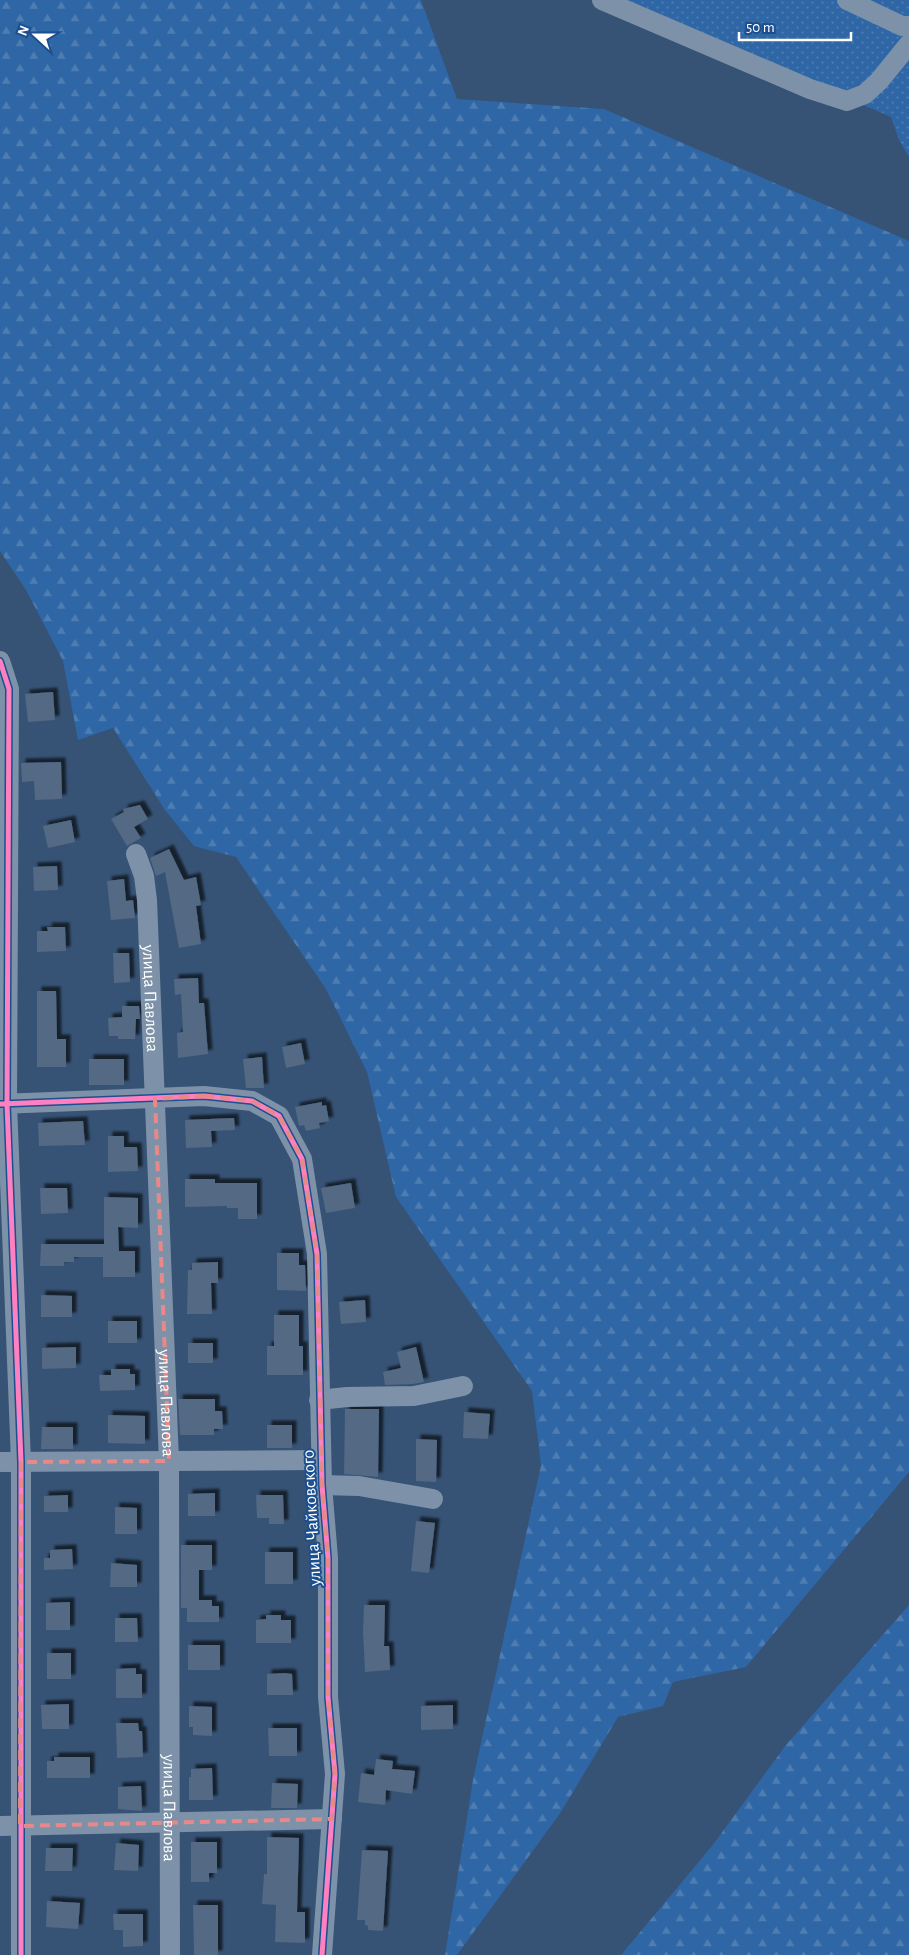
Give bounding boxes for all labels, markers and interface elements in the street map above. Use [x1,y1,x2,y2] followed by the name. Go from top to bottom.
[10,10,60,60] north arrow
[739,10,852,42] scale bar
[746,20,775,35] text: 50 m
[16,24,32,38] text: N
[139,943,161,1052] street label: улица Павлова
[155,1348,177,1457] street label: улица Павлова
[299,1449,325,1588] street label: улица Чайковского
[160,1753,178,1862] street label: улица Павлова

